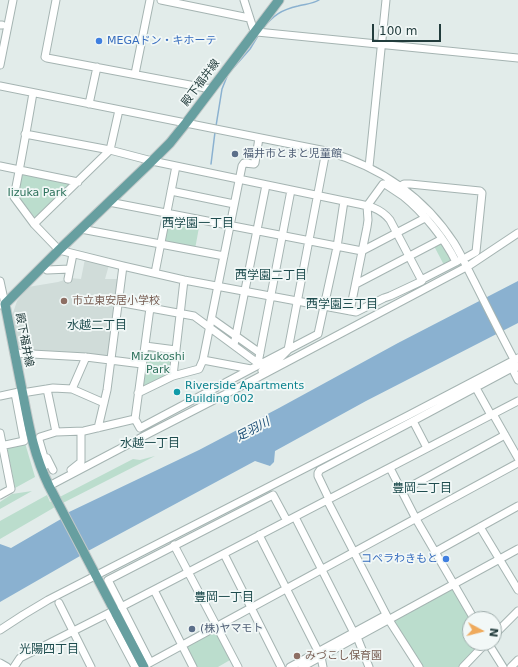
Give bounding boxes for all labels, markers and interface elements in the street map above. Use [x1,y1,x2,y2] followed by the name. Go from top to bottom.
[374,16,443,42] scale bar
[379,24,417,38] text: 100 m
[107,34,216,48] place label: MEGAドン・キホーテ
[94,36,104,46] marker: MEGAドン・キホーテ
[179,57,223,109] street label: 殿下福井線
[243,147,342,161] place label: 福井市とまと児童館
[230,149,240,159] marker: 福井市とまと児童館
[7,186,67,200] park label: Iizuka Park
[162,217,234,231] district label: 西学園一丁目
[235,269,307,283] district label: 西学園二丁目
[72,294,160,308] place label: 市立東安居小学校
[59,296,69,306] marker: 市立東安居小学校
[306,298,378,312] district label: 西学園三丁目
[12,312,36,368] street label: 殿下福井線
[67,319,127,333] district label: 水越二丁目
[131,350,185,376] park label: Mizukoshi Park
[185,379,304,405] place label: Riverside Apartments Building 002
[172,387,182,397] marker: Riverside Apartments Building 002
[234,415,272,445] water label: 足羽川
[120,437,180,451] district label: 水越一丁目
[392,482,452,496] district label: 豊岡二丁目
[361,552,438,566] place label: コペラわきもと
[441,554,451,564] marker: コペラわきもと
[194,591,254,605] district label: 豊岡一丁目
[462,611,502,651] north arrow
[200,622,264,636] place label: (株)ヤマモト
[187,624,197,634] marker: (株)ヤマモト
[486,627,500,638] text: N
[19,643,79,657] district label: 光陽四丁目
[305,649,382,663] place label: みづこし保育園
[292,651,302,661] marker: みづこし保育園

